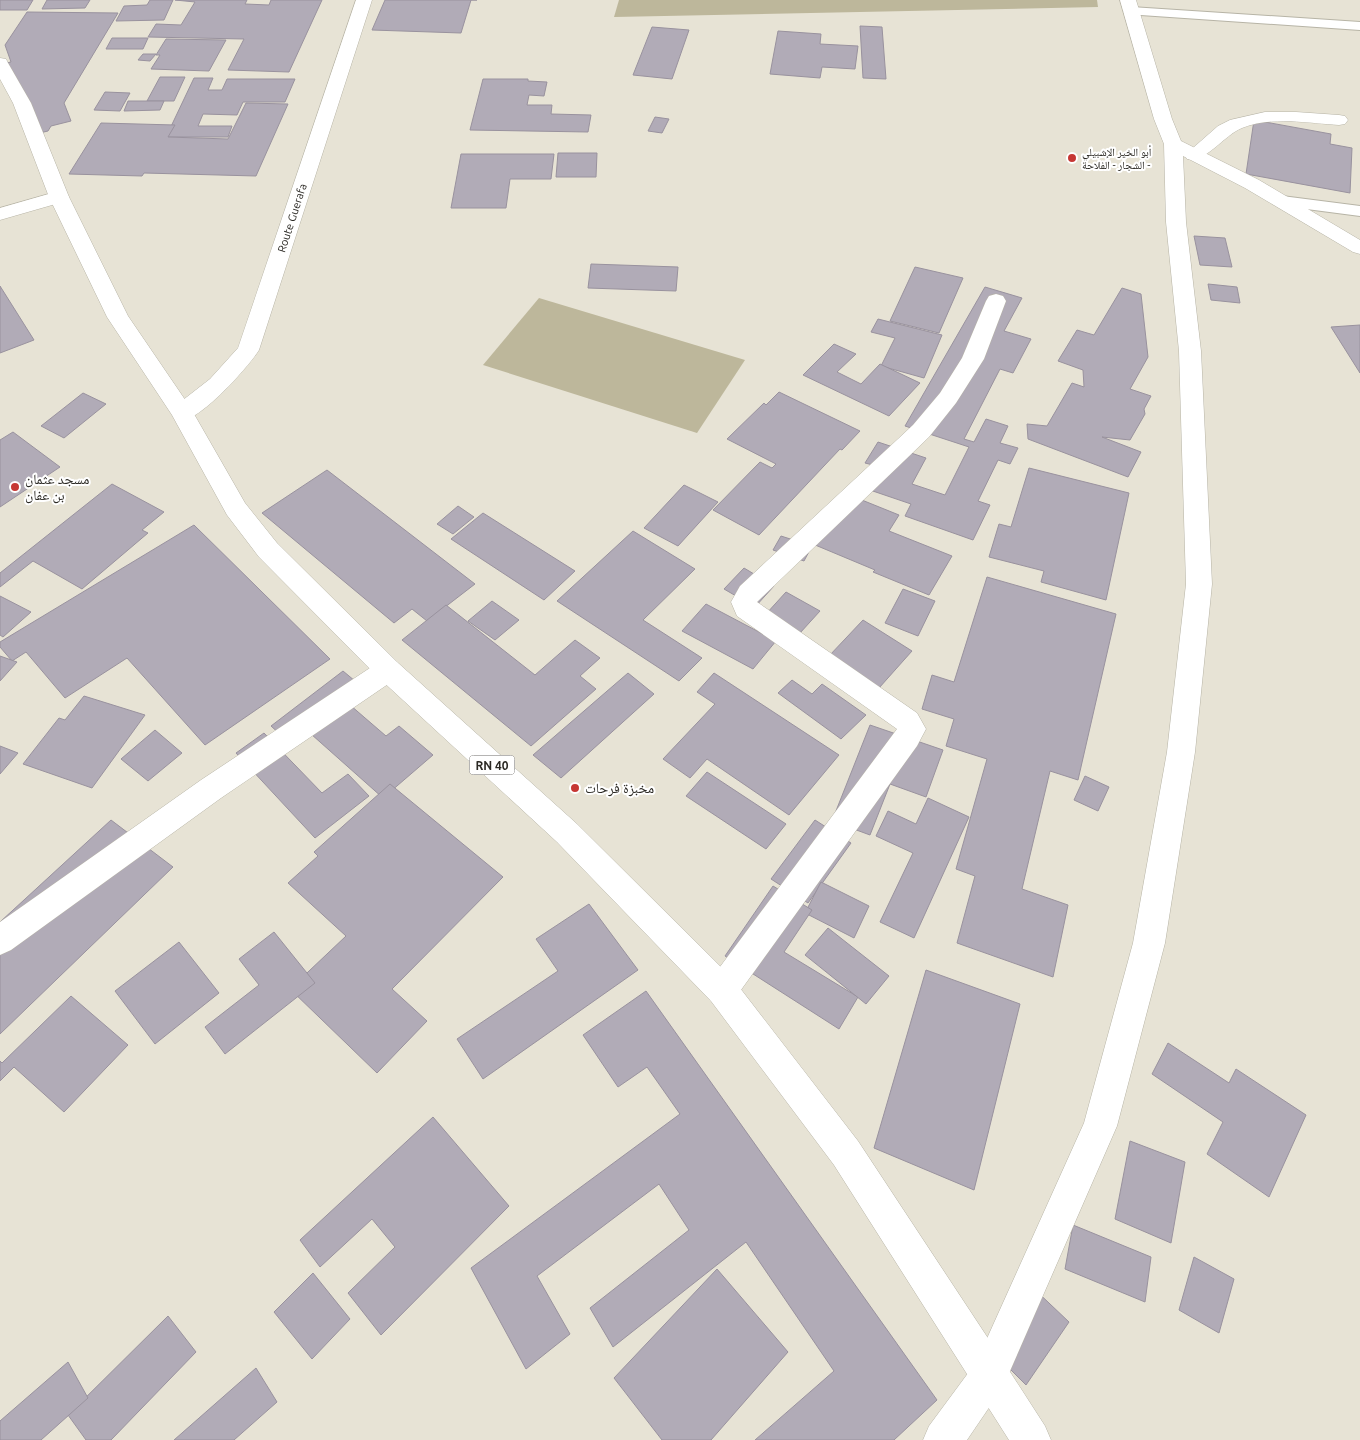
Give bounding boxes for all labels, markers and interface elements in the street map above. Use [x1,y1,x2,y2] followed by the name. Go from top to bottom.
[1082,145,1152,171] place label: أبو الخير الإشبيلي الشجار - الفلاحة -
[1066,152,1078,164] marker: أبو الخير الإشبيلي الشجار - الفلاحة -
[275,182,309,254] street label: Route Guerafa
[25,471,89,504] place label: مسجد عثمان بن عفان
[9,481,21,493] marker: مسجد عثمان بن عفان
[470,756,514,774] road number: RN 40
[585,780,654,797] place label: مخبزة فرحات
[569,782,581,794] marker: مخبزة فرحات

